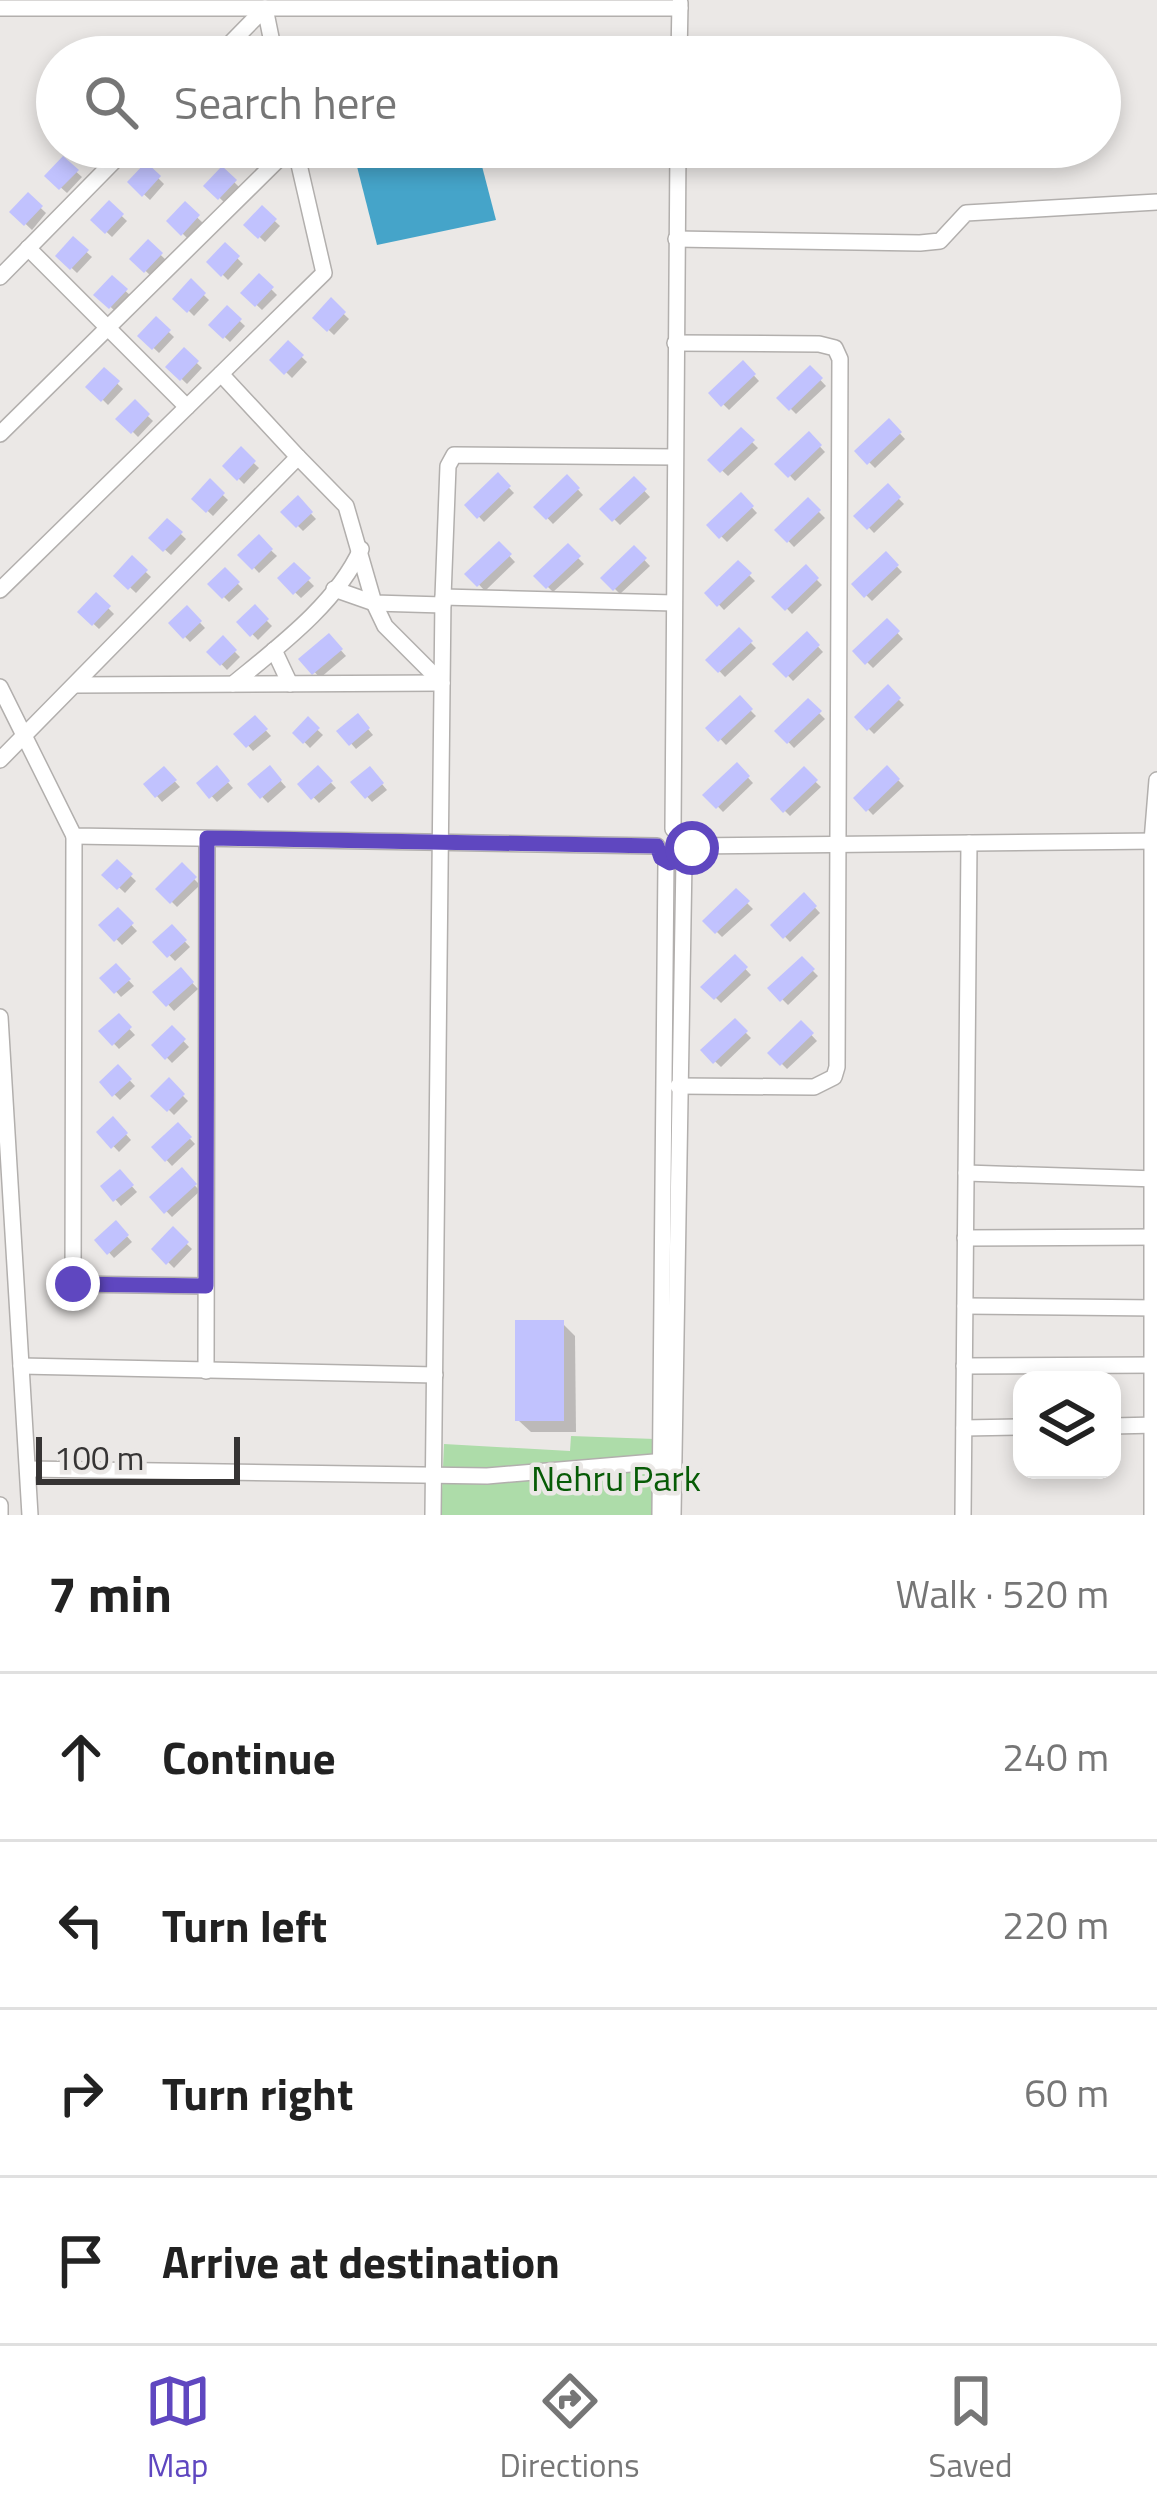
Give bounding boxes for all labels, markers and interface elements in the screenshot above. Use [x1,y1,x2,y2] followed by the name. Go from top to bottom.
[36,36,1121,168] search box
[174,68,397,136] text: Search here
[78,69,144,135] icon: search
[665,821,719,875] route start
[46,1257,100,1311] route end
[1013,1371,1121,1479] map controls
[1013,1371,1121,1479] button: layers
[36,1431,240,1484] scale bar
[54,1433,144,1483] text: 100 m
[531,1450,701,1505] park label: Nehru Park
[48,1554,172,1632] text: 7 min
[895,1564,1109,1623] text: Walk · 520 m
[162,1723,336,1791] text: Continue
[48,1724,114,1790] icon: ahead
[1002,1727,1109,1786] text: 240 m
[162,1891,327,1959] text: Turn left
[48,1892,114,1958] icon: left
[1002,1895,1109,1954] text: 220 m
[162,2059,353,2127] text: Turn right
[48,2060,114,2126] icon: right
[1024,2063,1109,2122] text: 60 m
[162,2227,560,2295] text: Arrive at destination
[48,2228,114,2294] icon: arrive
[145,2368,211,2490] tab: Map
[500,2368,640,2490] tab: Directions
[929,2368,1012,2490] tab: Saved

